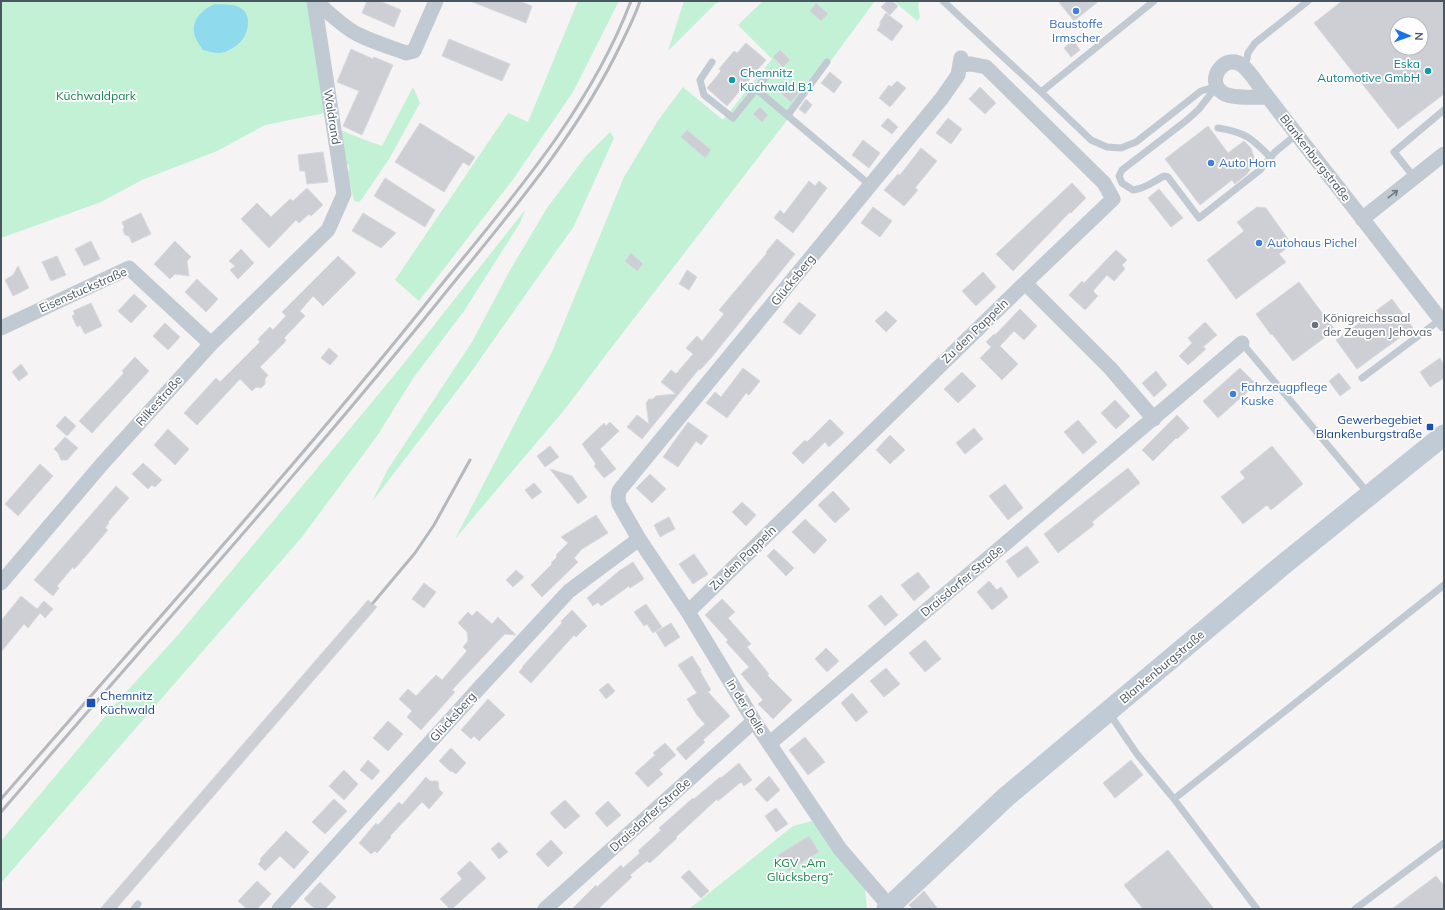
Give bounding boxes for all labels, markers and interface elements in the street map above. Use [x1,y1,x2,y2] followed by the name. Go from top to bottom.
[1071,6,1081,16] marker: Baustoffe Irmscher
[1049,16,1103,45] place label: Baustoffe Irmscher
[1389,16,1429,56] north arrow
[1412,32,1426,41] text: N
[1317,56,1420,85] place label: Eska Automotive GmbH
[740,65,813,94] place label: Chemnitz Küchwald B1
[1423,66,1433,76] marker: Eska Automotive GmbH
[727,75,737,85] marker: Chemnitz Küchwald B1
[56,88,137,103] park label: Küchwaldpark
[321,88,344,146] street label: Waldrand
[1277,111,1354,204] street label: Blankenburgstraße
[1219,155,1276,170] place label: Auto Horn
[1206,158,1216,168] marker: Auto Horn
[1387,190,1398,199] one-way arrow
[1267,235,1357,250] place label: Autohaus Pichel
[1254,238,1264,248] marker: Autohaus Pichel
[767,251,818,308] street label: Glücksberg
[37,264,129,316] street label: Eisenstuckstraße
[938,295,1011,366] street label: Zu den Pappeln
[1323,310,1432,339] place label: Königreichssaal der Zeugen Jehovas
[1310,320,1320,330] marker: Königreichssaal der Zeugen Jehovas
[132,372,185,429] street label: Rilkestraße
[1241,379,1327,408] place label: Fahrzeugpflege Kuske
[1228,389,1238,399] marker: Fahrzeugpflege Kuske
[1316,412,1422,441] place label: Gewerbegebiet Blankenburgstraße
[1425,422,1435,432] marker: Gewerbegebiet Blankenburgstraße
[706,522,779,593] street label: Zu den Pappeln
[917,542,1006,620] street label: Draisdorfer Straße
[1116,627,1207,706] street label: Blankenburgstraße
[724,676,769,737] street label: In der Delle
[100,688,155,717] place label: Chemnitz Küchwald
[426,689,479,745] street label: Glücksberg
[85,697,97,709] marker: Chemnitz Küchwald
[606,775,693,855] street label: Draisdorfer Straße
[767,855,833,884] park label: KGV „Am Glücksberg“

